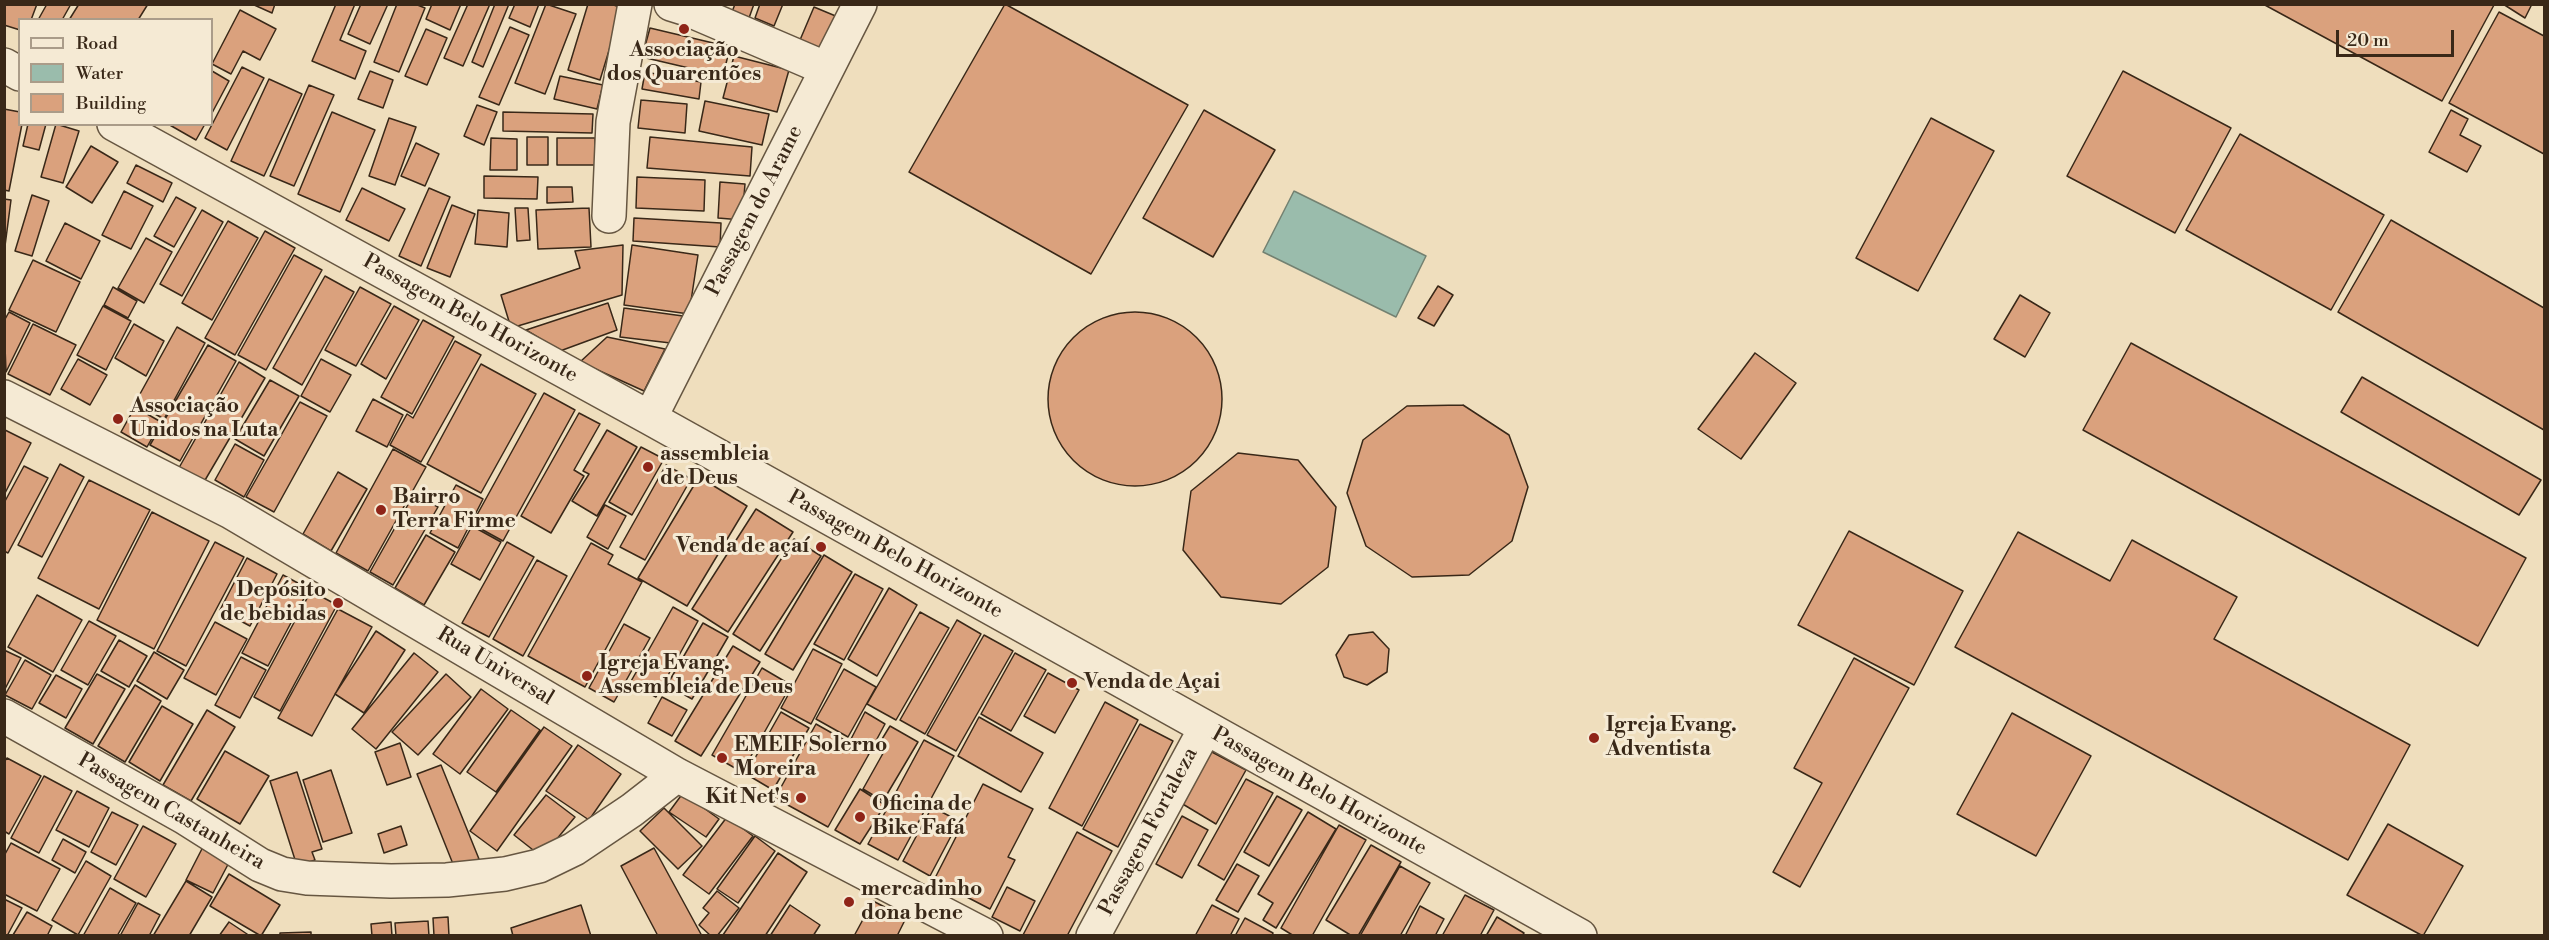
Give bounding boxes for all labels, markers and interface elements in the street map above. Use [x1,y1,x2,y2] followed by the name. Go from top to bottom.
[18,18,213,126] legend
[2339,18,2458,56] scale bar
[677,22,691,36] marker: Associação dos Quarentões
[2347,29,2389,52] text: 20 m
[76,32,118,55] text: Road
[607,38,761,88] place label: Associação dos Quarentões
[76,62,123,85] text: Water
[76,92,146,115] text: Building
[701,122,809,300] street label: Passagem do Arame
[358,249,582,389] street label: Passagem Belo Horizonte
[130,394,278,444] place label: Associação Unidos na Luta
[111,412,125,426] marker: Associação Unidos na Luta
[660,442,769,492] place label: assembleia de Deus
[641,460,655,474] marker: assembleia de Deus
[393,485,516,535] place label: Bairro Terra Firme
[783,485,1007,625] street label: Passagem Belo Horizonte
[374,503,388,517] marker: Bairro Terra Firme
[676,534,809,560] place label: Venda de açaí
[814,540,828,554] marker: Venda de açaí
[220,578,326,628] place label: Depósito de bebidas
[331,596,345,610] marker: Depósito de bebidas
[432,622,558,712] street label: Rua Universal
[599,651,793,701] place label: Igreja Evang. Assembleia de Deus
[580,669,594,683] marker: Igreja Evang. Assembleia de Deus
[1084,670,1220,696] place label: Venda de Açai
[1065,676,1079,690] marker: Venda de Açai
[1606,713,1737,763] place label: Igreja Evang. Adventista
[1207,722,1431,862] street label: Passagem Belo Horizonte
[1587,731,1601,745] marker: Igreja Evang. Adventista
[734,733,887,783] place label: EMEIF Solerno Moreira
[1094,744,1204,920] street label: Passagem Fortaleza
[73,748,269,876] street label: Passagem Castanheira
[715,751,729,765] marker: EMEIF Solerno Moreira
[705,785,789,811] place label: Kit Net's
[794,791,808,805] marker: Kit Net's
[872,792,972,842] place label: Oficina de Bike Fafá
[853,810,867,824] marker: Oficina de Bike Fafá
[861,877,982,927] place label: mercadinho dona bene
[842,895,856,909] marker: mercadinho dona bene

